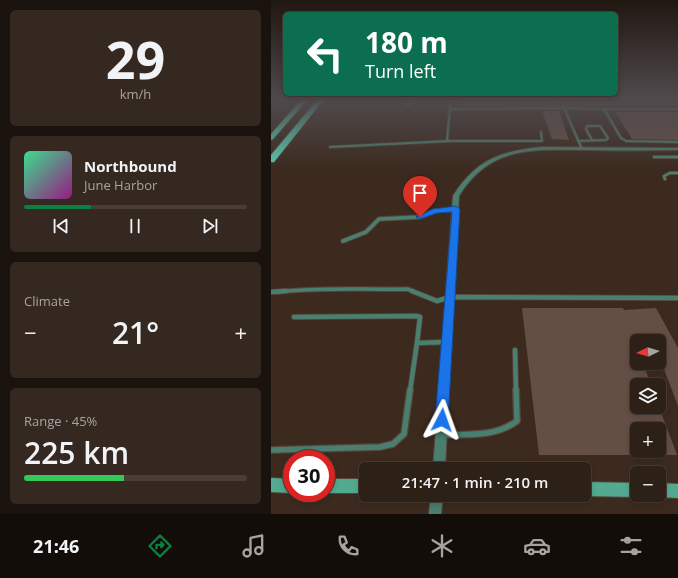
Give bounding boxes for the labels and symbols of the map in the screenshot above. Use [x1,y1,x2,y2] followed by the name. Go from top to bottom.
[403,176,437,217] pin
[630,334,666,370] north arrow
[421,399,463,441] position arrow
[283,450,335,502] speed limit sign: 30

